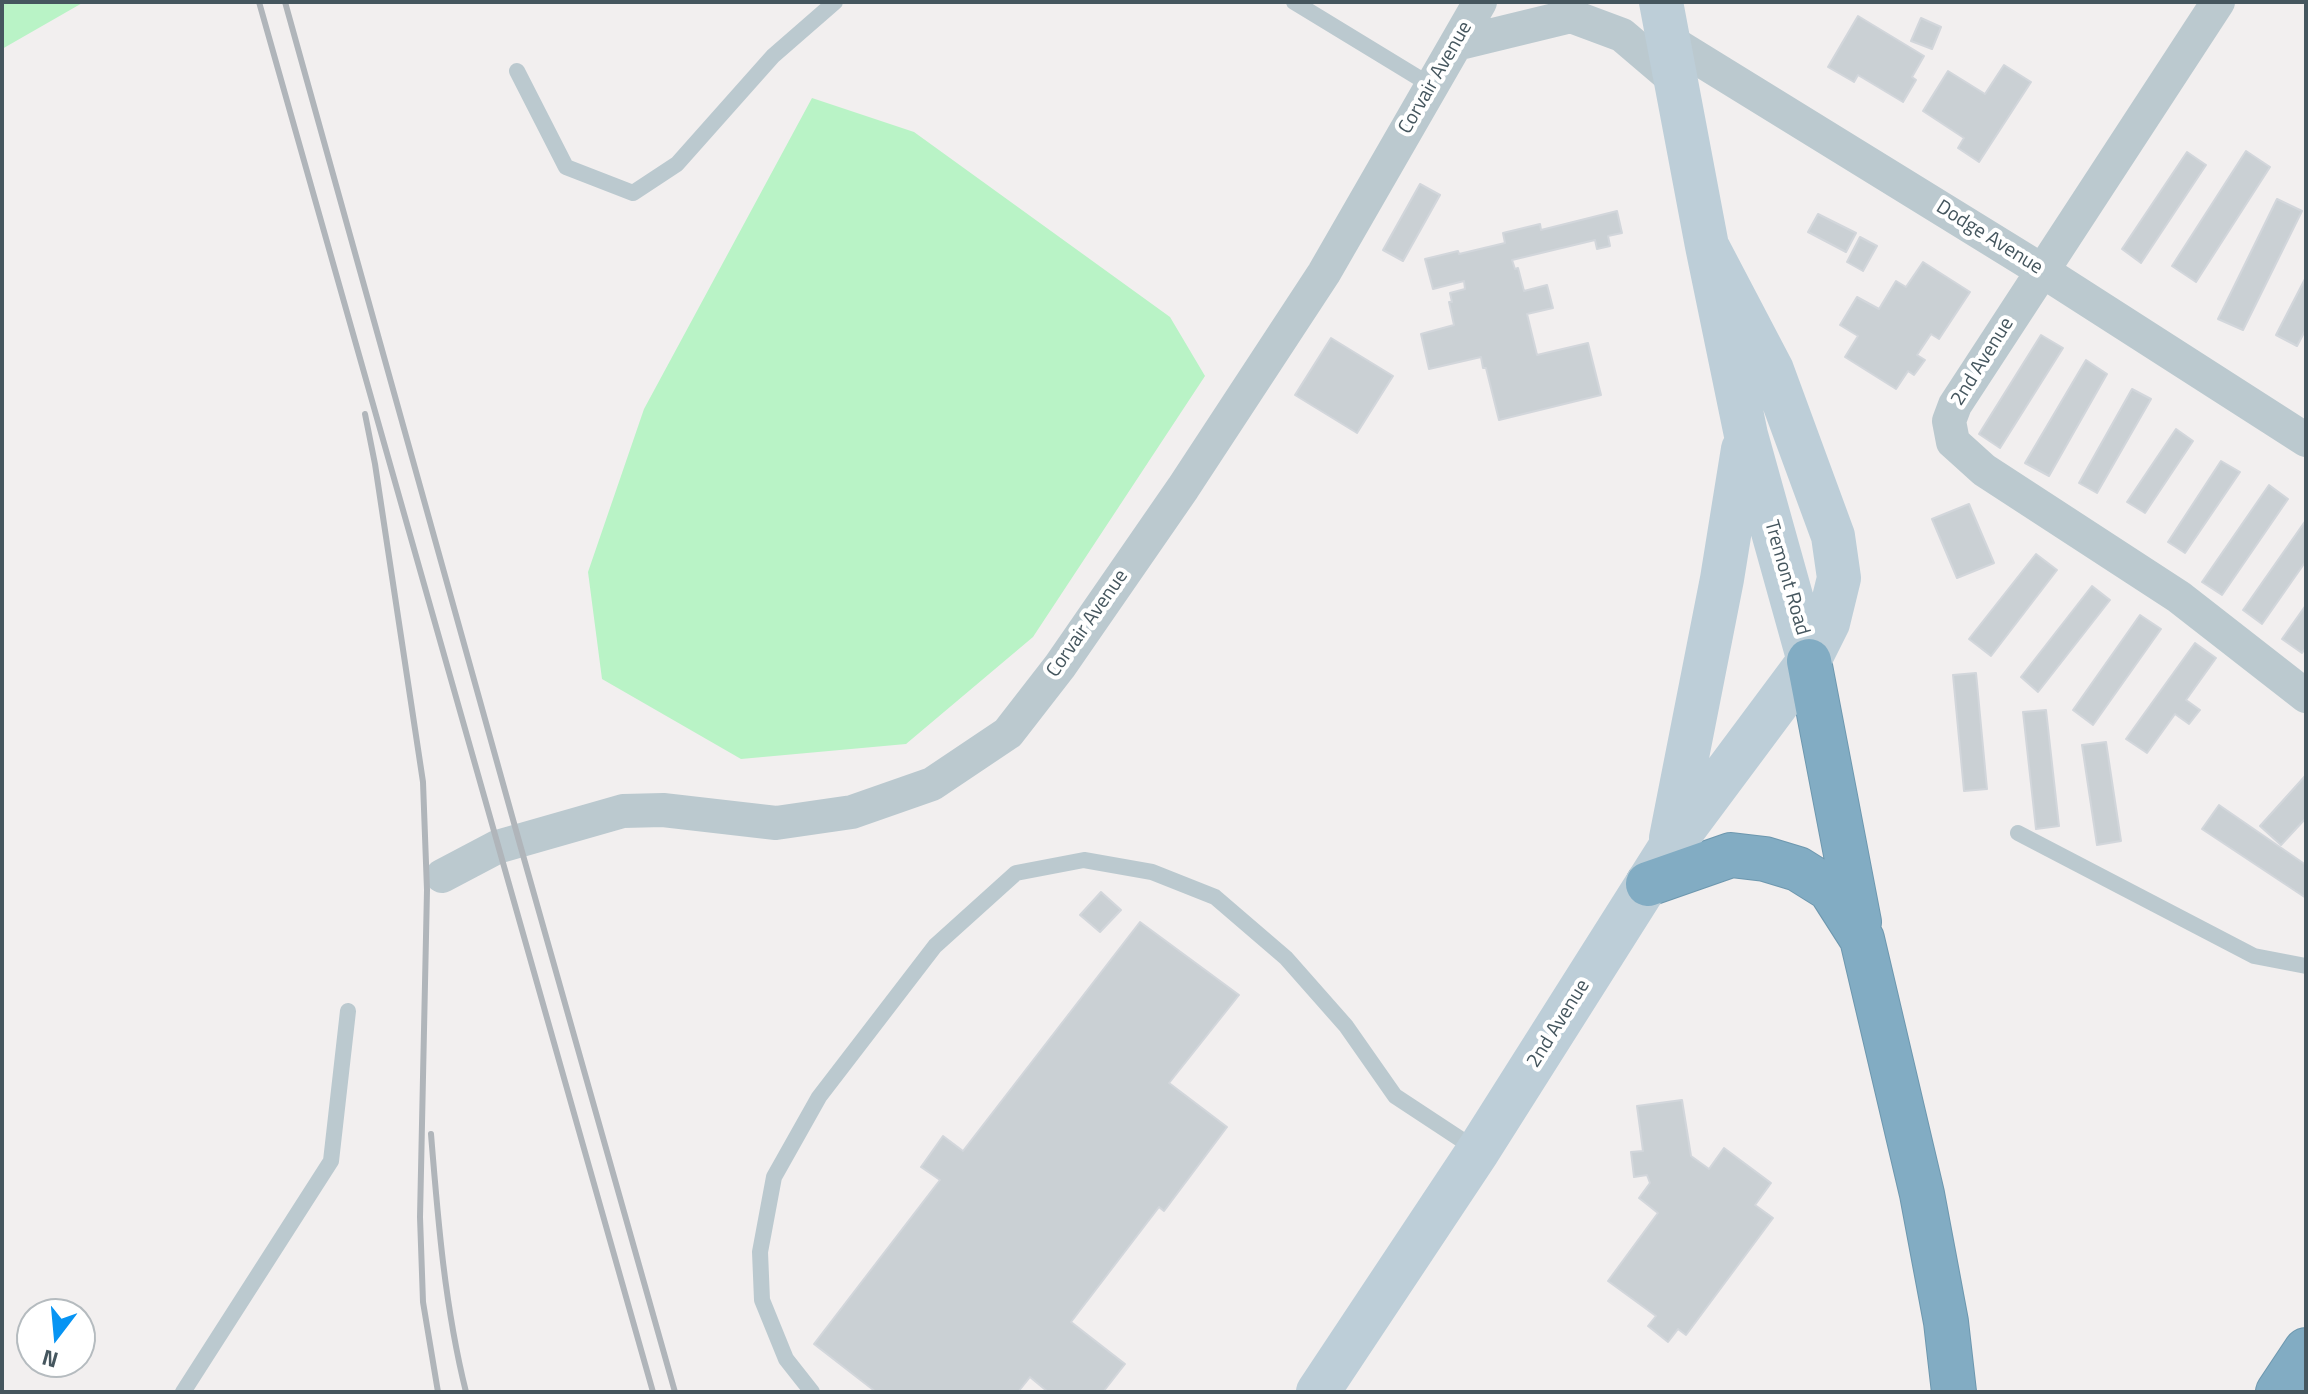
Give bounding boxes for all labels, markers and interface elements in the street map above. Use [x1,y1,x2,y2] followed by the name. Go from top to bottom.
[1394,17,1478,139] street label: Corvair Avenue
[1931,196,2047,280] street label: Dodge Avenue
[1946,313,2020,411] street label: 2nd Avenue
[1758,518,1814,638] street label: Tremont Road
[1042,566,1134,682] street label: Corvair Avenue
[1522,975,1596,1073] street label: 2nd Avenue
[16,1298,96,1378] north arrow
[38,1341,62,1378] text: N

